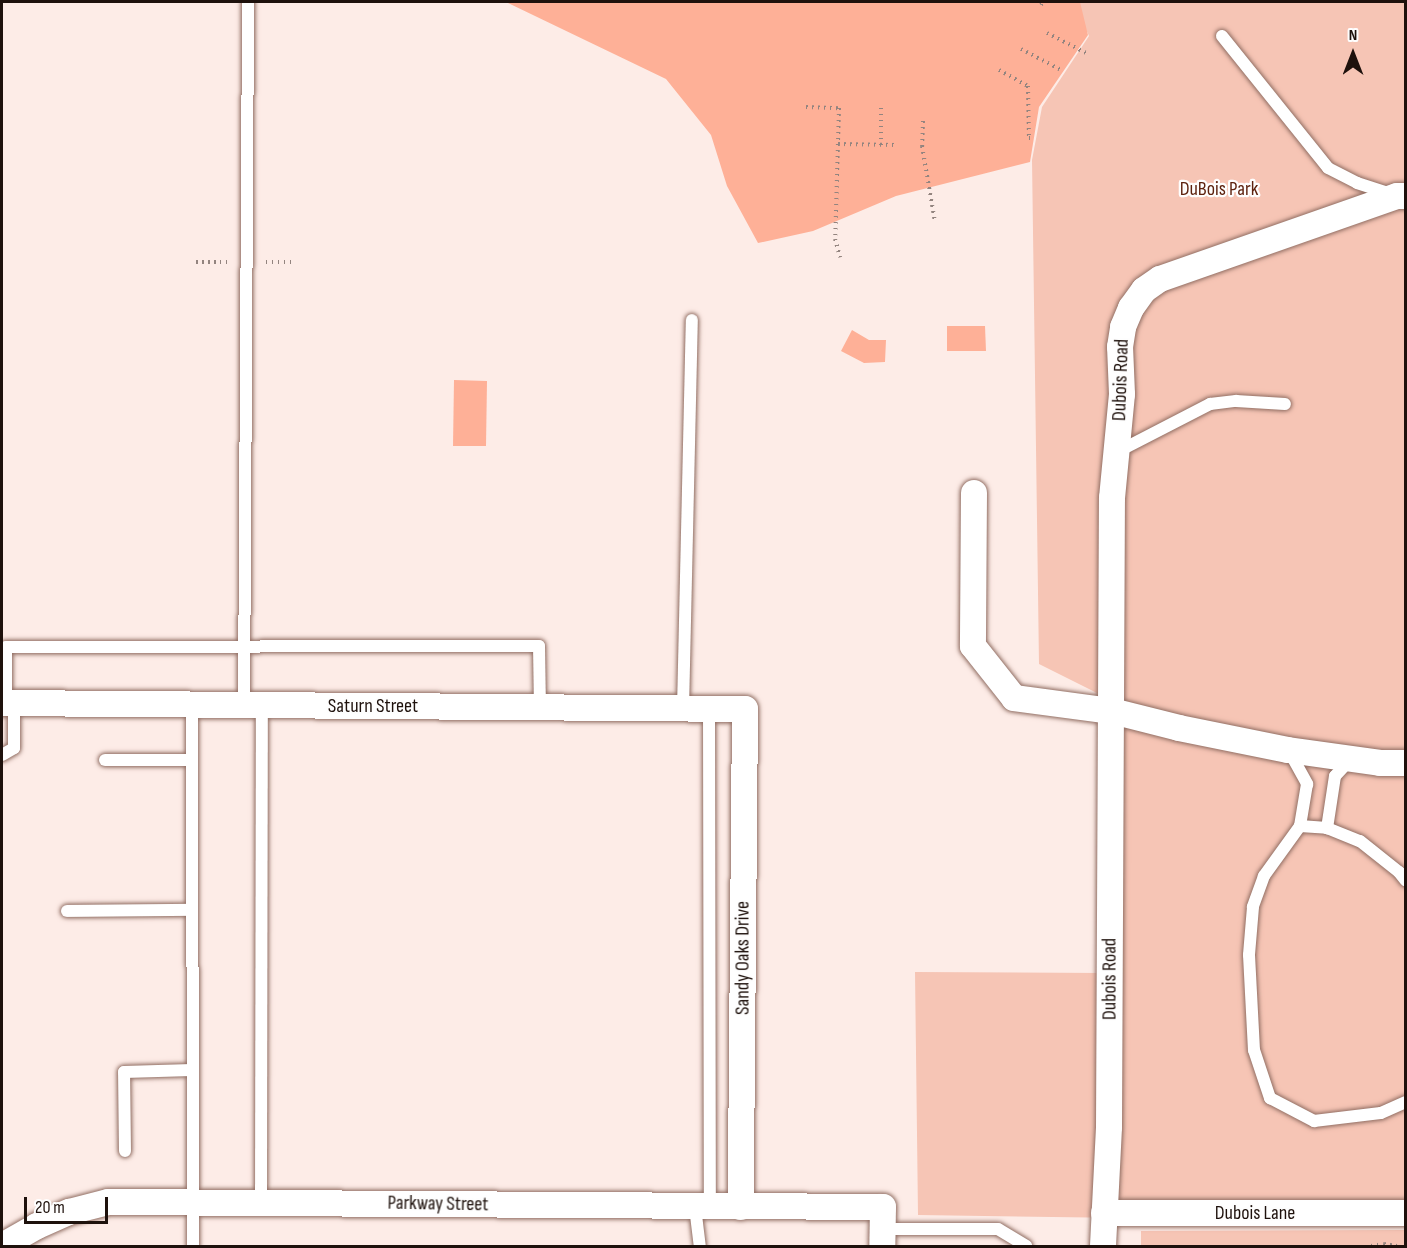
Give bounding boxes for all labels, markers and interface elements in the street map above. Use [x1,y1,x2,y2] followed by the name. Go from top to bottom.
[1323,24,1383,84] north arrow
[1349,26,1357,45] text: N
[1180,177,1258,201] park label: DuBois Park
[1108,339,1134,421] street label: Dubois Road
[328,694,418,718] street label: Saturn Street
[731,901,755,1015] street label: Sandy Oaks Drive
[1098,938,1122,1020] street label: Dubois Road
[27,1185,111,1223] scale bar
[387,1191,489,1217] street label: Parkway Street
[35,1197,65,1218] text: 20 m
[1215,1201,1295,1225] street label: Dubois Lane

